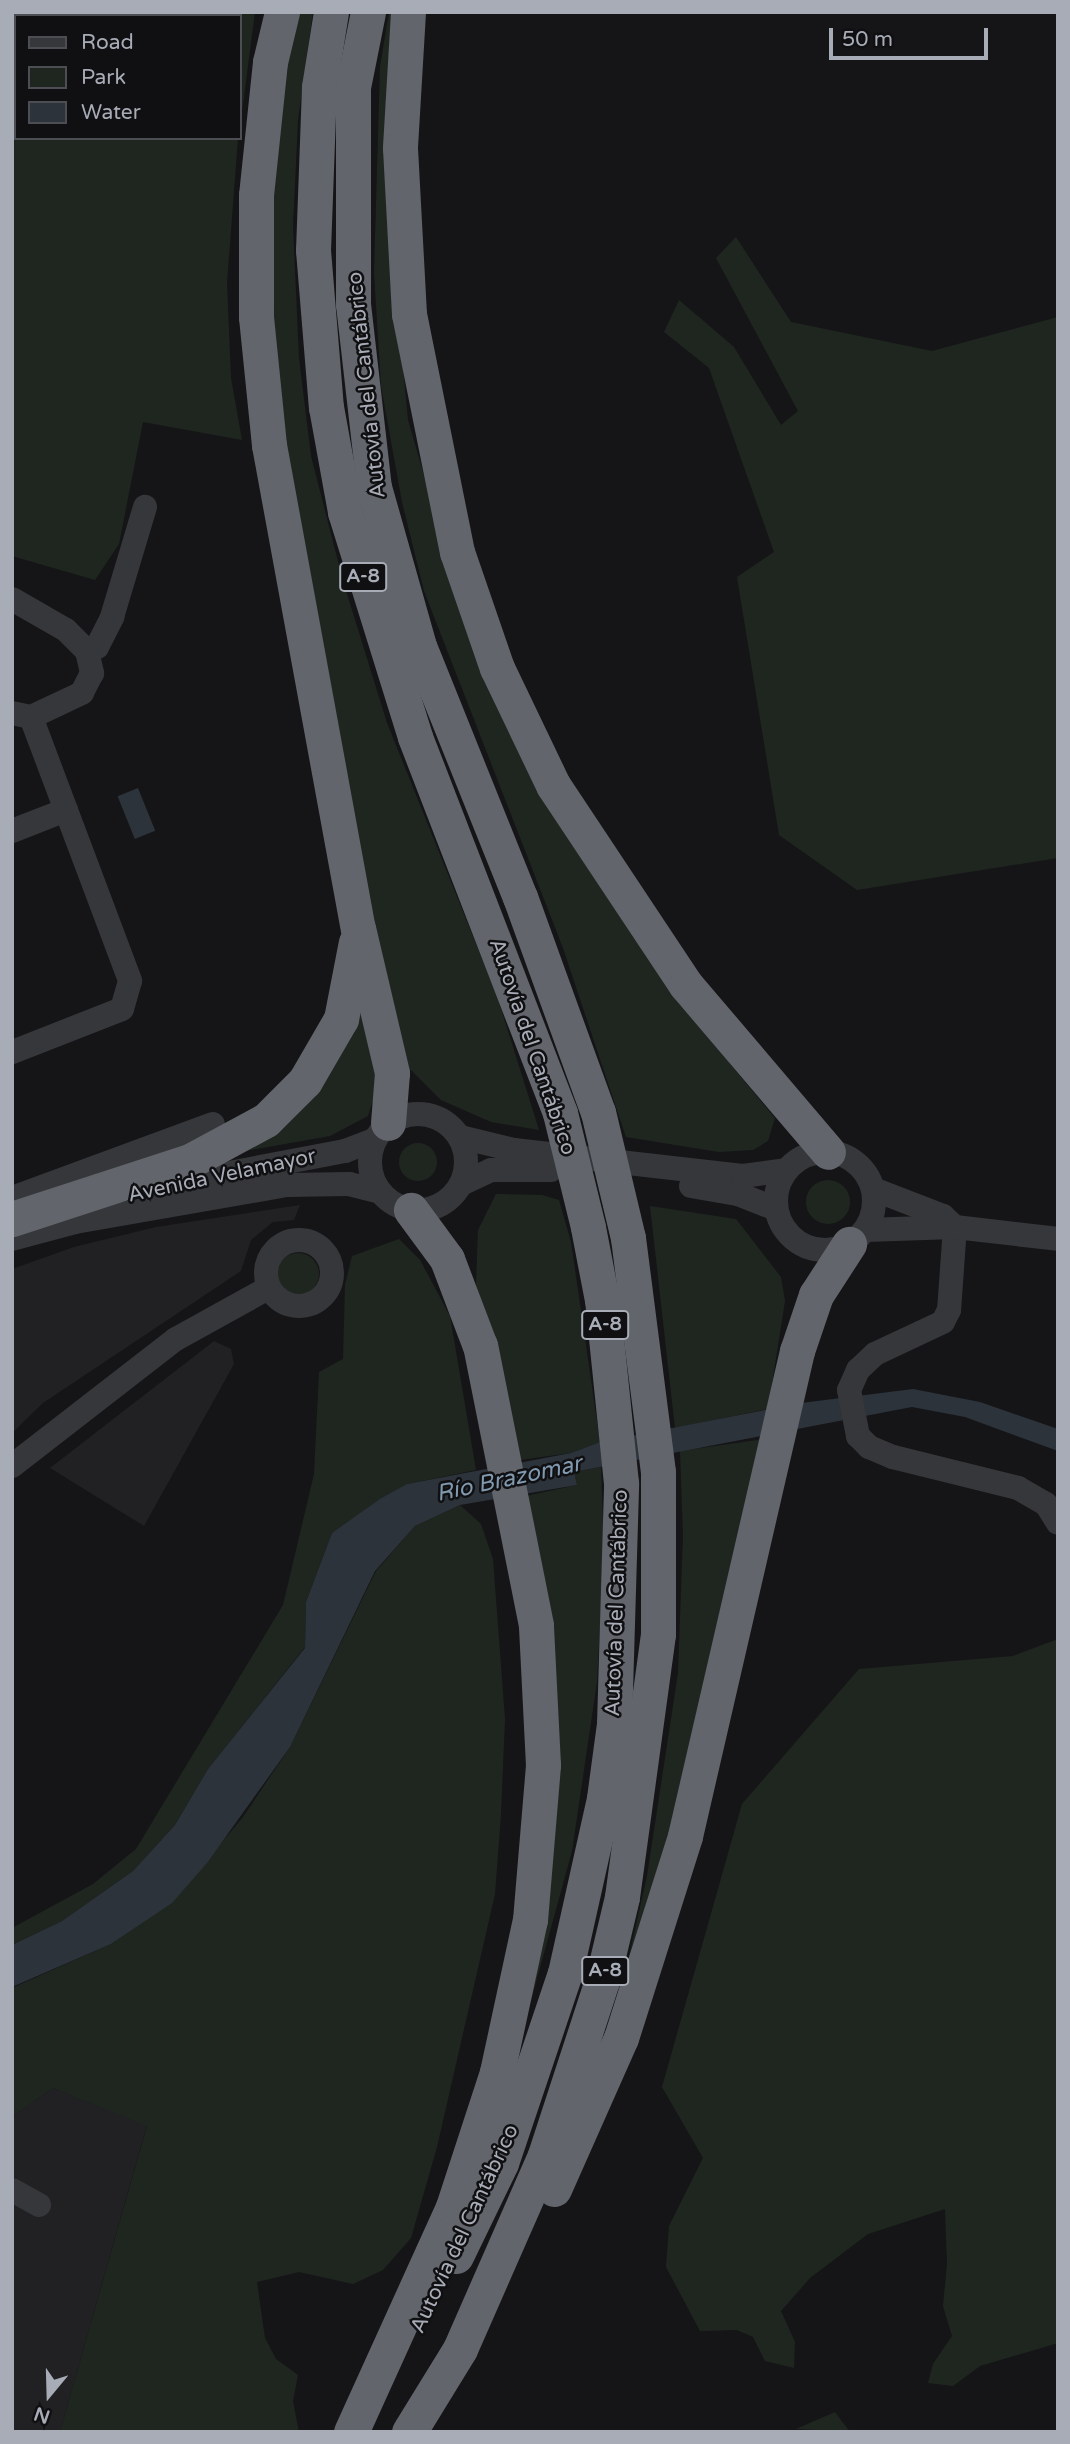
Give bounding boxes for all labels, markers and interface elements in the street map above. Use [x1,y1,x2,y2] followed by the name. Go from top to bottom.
[14,14,242,140] legend
[832,14,991,58] scale bar
[842,27,893,52] text: 50 m
[81,30,134,55] text: Road
[81,65,126,90] text: Park
[81,100,141,125] text: Water
[343,271,391,499] street label: Autovía del Cantábrico
[338,562,388,592] road number: A-8
[483,935,581,1159] street label: Autovía del Cantábrico
[126,1144,318,1208] street label: Avenida Velamayor
[580,1310,630,1340] road number: A-8
[434,1450,584,1508] water label: Río Brazomar
[600,1489,634,1717] street label: Autovía del Cantábrico
[580,1955,630,1986] road number: A-8
[406,2121,524,2337] street label: Autovía del Cantábrico
[14,2360,84,2430] north arrow
[31,2402,53,2428] text: N

